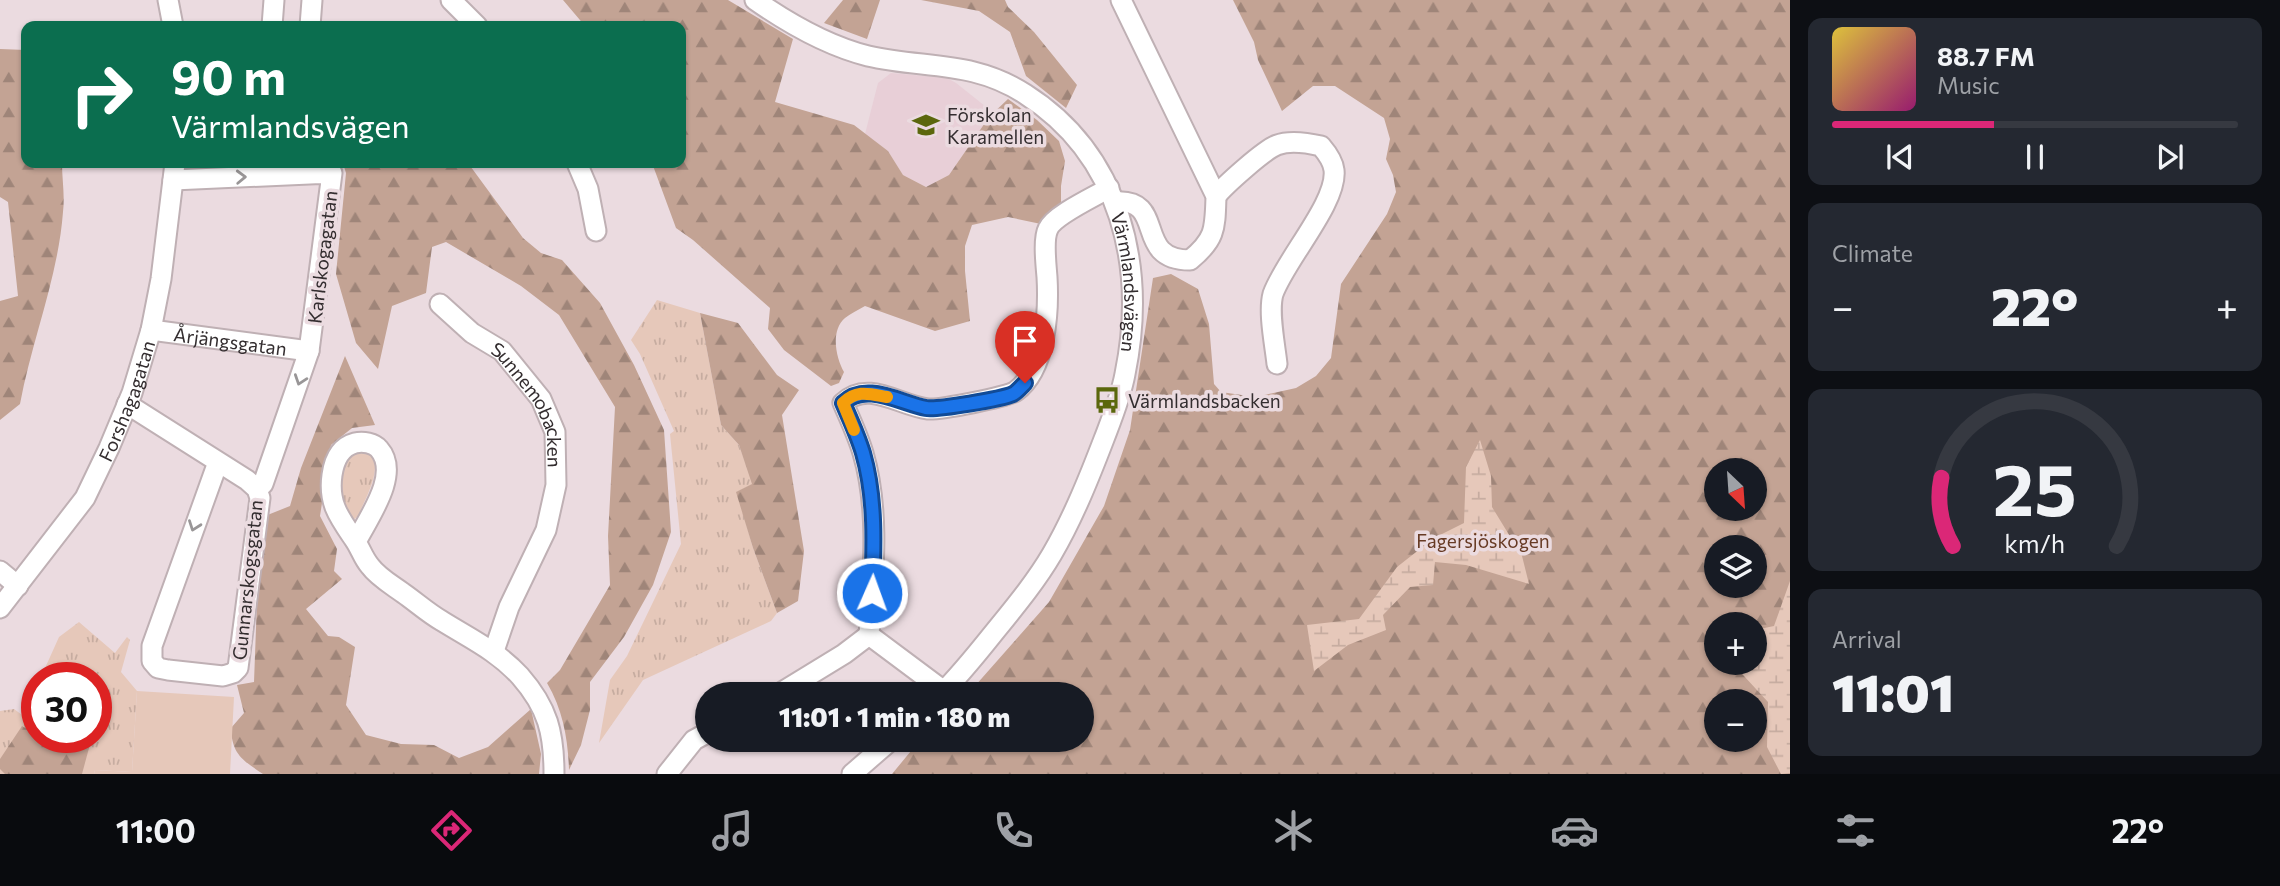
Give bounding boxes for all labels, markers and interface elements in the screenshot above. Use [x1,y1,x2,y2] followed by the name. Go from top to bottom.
[1937,40,2035,71] text: 88.7 FM
[171,45,286,105] text: 90 m
[56,49,147,140] icon: right
[1937,71,2000,99] text: Music
[947,103,1044,148] place label: Förskolan Karamellen
[171,105,410,145] text: Värmlandsvägen
[911,110,941,140] school or university icon: Förskolan Karamellen
[1881,138,1919,176] icon: previous
[2016,138,2054,176] icon: pause
[2151,138,2189,176] icon: next
[236,170,247,185] one-way arrow
[302,189,342,325] street label: Karlskogagatan
[1107,209,1144,354] street label: Värmlandsvägen
[1832,239,1913,267] text: Climate
[1991,273,2078,337] text: 22°
[1832,282,1854,329] text: −
[2216,282,2238,329] text: +
[995,311,1055,383] pin
[172,321,288,359] street label: Årjängsgatan
[1006,322,1044,360] icon: arrive
[488,336,567,468] street label: Sunnemobacken
[93,337,159,465] street label: Forshagagatan
[294,374,308,386] one-way arrow
[1092,385,1122,415] bus stop icon: Värmlandsbacken
[1128,389,1281,412] place label: Värmlandsbacken
[1993,442,2077,531] text: 25
[1704,458,1768,522] north arrow
[1704,458,1767,752] map controls
[227,499,267,661] street label: Gunnarskogsgatan
[188,520,202,532] one-way arrow
[2005,527,2065,557] text: km/h
[1416,529,1550,552] park label: Fagersjöskogen
[1704,535,1767,598] button: layers
[835,556,909,630] position arrow
[1704,612,1767,675] button: +
[1832,625,1902,653] text: Arrival
[1832,659,1954,723] text: 11:01
[21,662,112,753] speed limit sign: 30
[1704,689,1767,752] button: −
[779,701,1010,732] text: 11:01 · 1 min · 180 m
[427,806,476,855] icon: directions
[708,806,757,855] icon: music
[989,806,1038,855] icon: phone
[1269,806,1318,855] icon: climate
[1550,806,1599,855] icon: car
[1831,806,1880,855] icon: filters
[116,810,196,850] text: 11:00
[2111,810,2164,850] text: 22°

